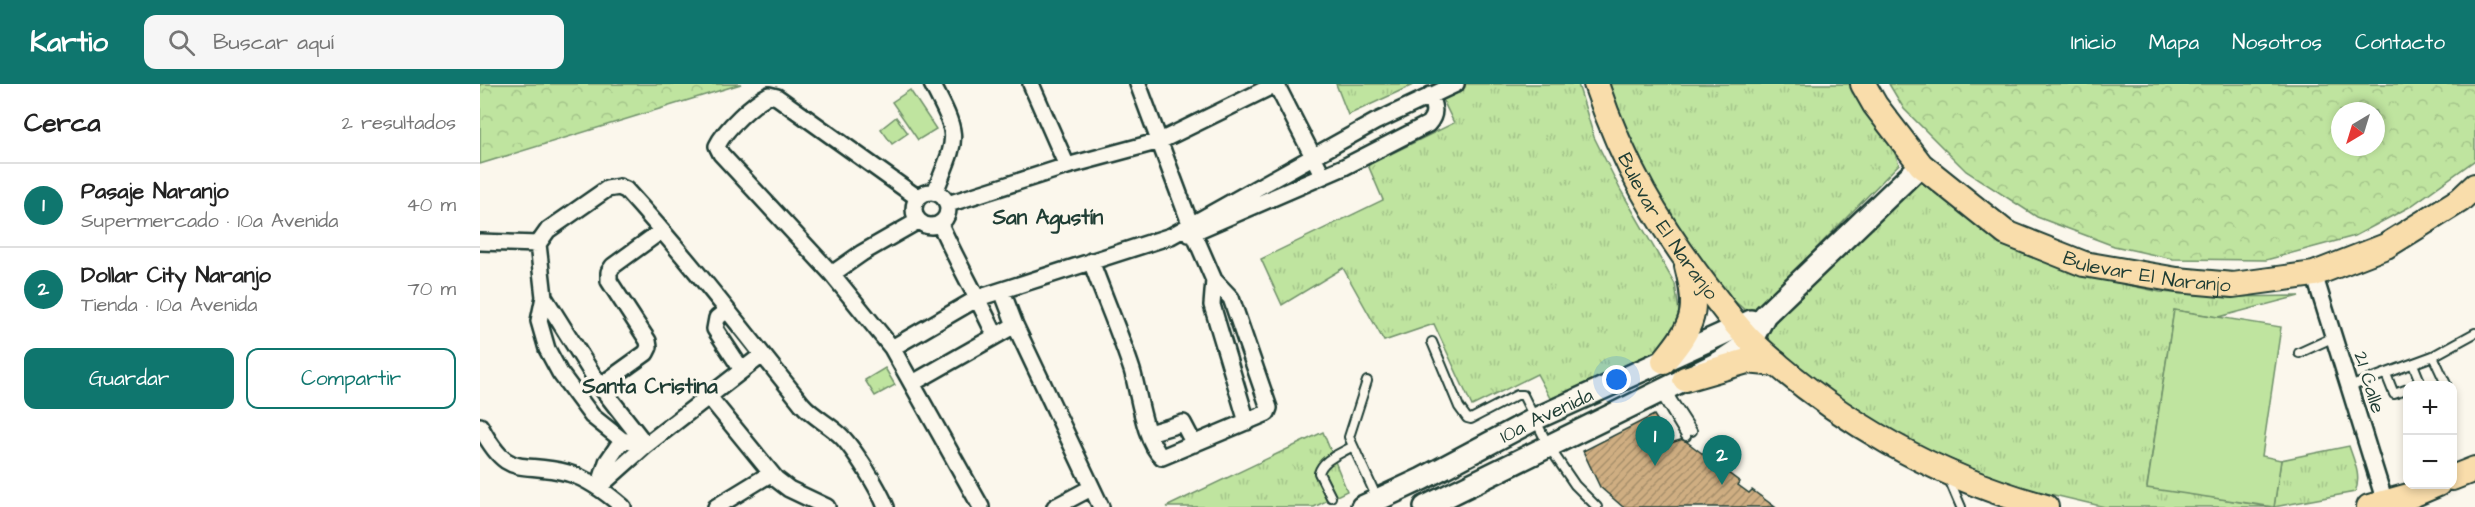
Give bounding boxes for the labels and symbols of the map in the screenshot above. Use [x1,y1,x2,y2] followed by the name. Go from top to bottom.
[2331,102,2385,156] north arrow
[1610,148,1725,306] street label: Bulevar El Naranjo
[992,203,1104,234] district label: San Agustín
[2059,244,2232,300] street label: Bulevar El Naranjo
[2346,348,2392,417] street label: 21 Calle
[1602,365,1631,394] your location
[581,372,718,401] district label: Santa Cristina
[1495,381,1598,450] street label: 10a Avenida
[1636,416,1674,466] pin: 1
[1702,436,1742,485] pin: 2

